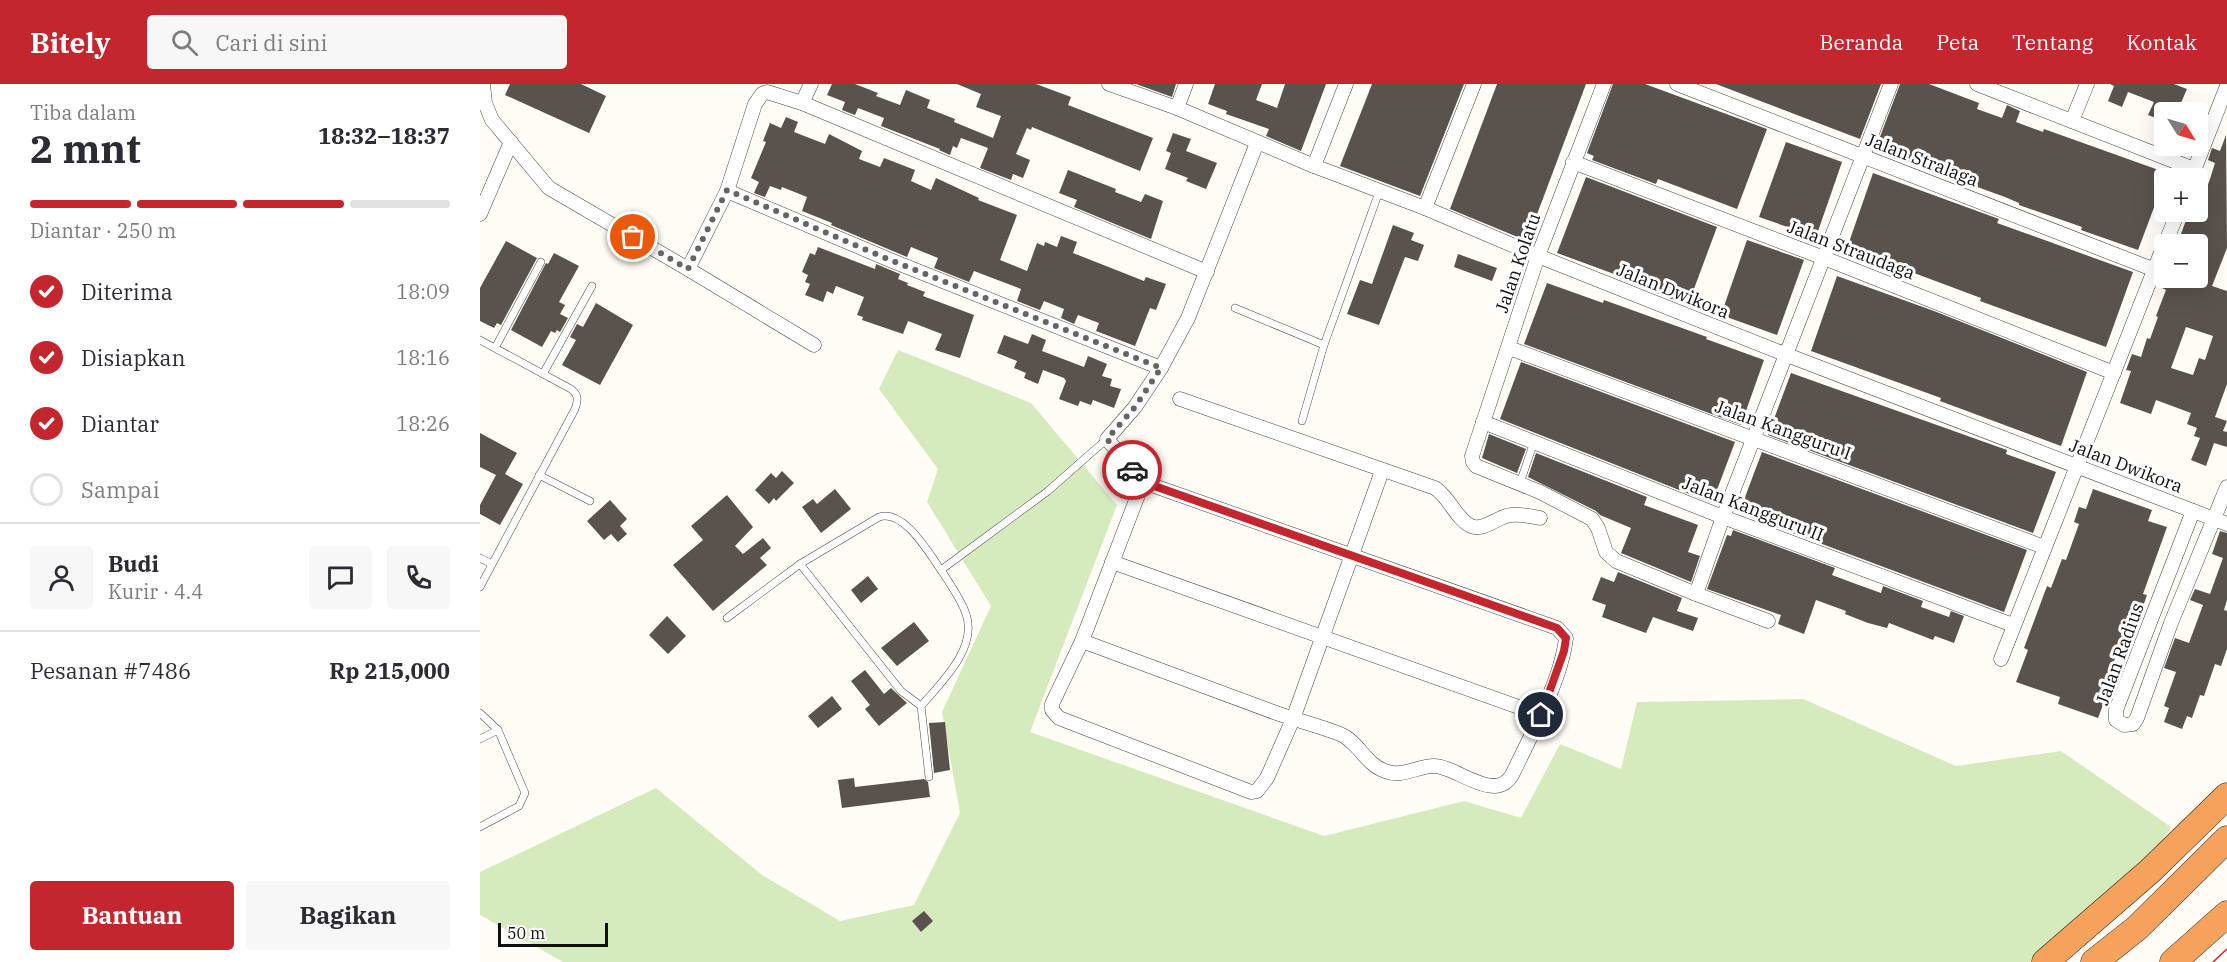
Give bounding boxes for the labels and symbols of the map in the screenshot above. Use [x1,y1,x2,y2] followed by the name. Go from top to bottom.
[2154,102,2208,156] north arrow
[1863,128,1982,192] street label: Jalan Stralaga
[1490,210,1545,316] street label: Jalan Kolatu
[607,211,658,262] pin
[1784,215,1918,285] street label: Jalan Straudaga
[1614,258,1733,324] street label: Jalan Dwikora
[1712,394,1854,465] street label: Jalan Kangguru I
[2066,433,2186,498] street label: Jalan Dwikora
[1102,440,1162,500] courier
[1679,471,1827,546] street label: Jalan Kangguru II
[2090,599,2149,708] street label: Jalan Radius
[1515,689,1566,740] pin
[498,920,608,948] scale bar

